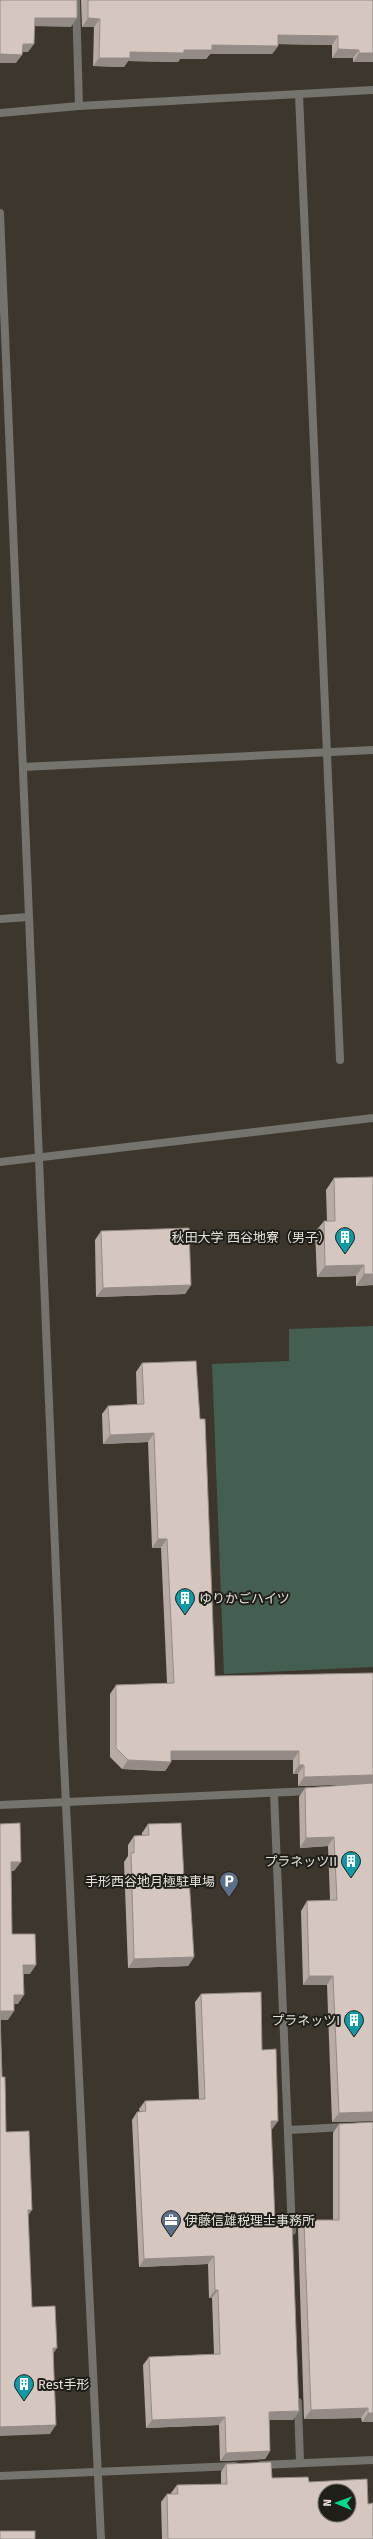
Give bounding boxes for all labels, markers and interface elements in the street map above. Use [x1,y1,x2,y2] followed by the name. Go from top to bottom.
[334,1226,356,1254] building icon: 秋田大学 西谷地寮（男子）
[172,1230,331,1245] place label: 秋田大学 西谷地寮（男子）
[174,1587,196,1615] building icon: ゆりかごハイツ
[199,1591,290,1606] place label: ゆりかごハイツ
[340,1850,362,1878] building icon: プラネッツII
[264,1854,337,1869] place label: プラネッツII
[218,1870,240,1898] parking icon: 手形西谷地月極駐車場
[85,1874,215,1889] place label: 手形西谷地月極駐車場
[343,2009,365,2037] building icon: プラネッツI
[271,2013,340,2028] place label: プラネッツI
[160,2209,182,2237] office icon: 伊藤信雄税理士事務所
[185,2213,315,2228] place label: 伊藤信雄税理士事務所
[13,2373,35,2401] building icon: Rest手形
[38,2377,90,2392] place label: Rest手形
[317,2483,357,2523] north arrow
[321,2499,334,2507] text: N

